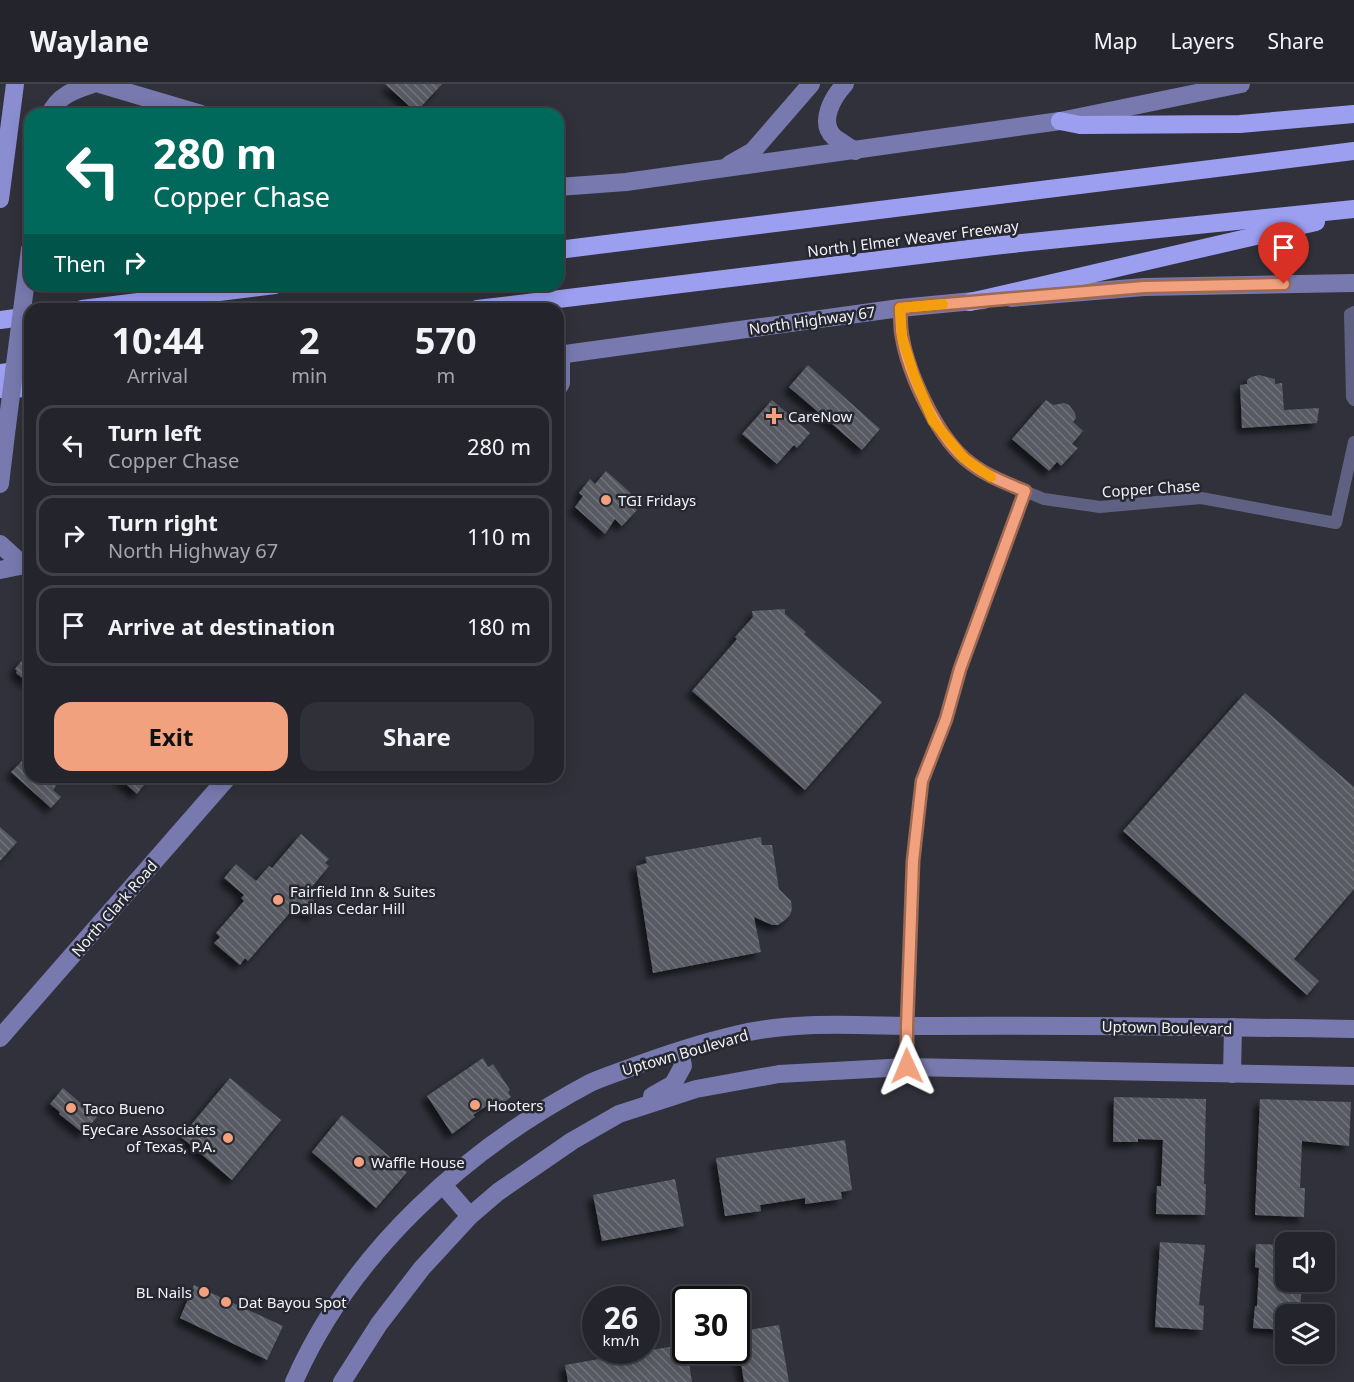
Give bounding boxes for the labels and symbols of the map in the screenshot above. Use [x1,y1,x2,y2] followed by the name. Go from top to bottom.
[806,215,1020,261] street label: North J Elmer Weaver Freeway
[1258,222,1309,284] pin
[747,301,877,339] street label: North Highway 67
[788,406,852,426] place label: CareNow
[765,407,783,425] marker: CareNow
[1101,475,1201,501] street label: Copper Chase
[618,490,696,510] place label: TGI Fridays
[599,493,613,507] marker: TGI Fridays
[67,856,161,960] street label: North Clark Road
[290,881,436,918] place label: Fairfield Inn & Suites Dallas Cedar Hill
[271,893,285,907] marker: Fairfield Inn & Suites Dallas Cedar Hill
[1102,1016,1232,1038] street label: Uptown Boulevard
[619,1024,751,1080] street label: Uptown Boulevard
[875,1034,939,1098] position arrow
[487,1095,544,1115] place label: Hooters
[83,1098,165,1118] place label: Taco Bueno
[468,1098,482,1112] marker: Hooters
[64,1101,78,1115] marker: Taco Bueno
[82,1119,216,1156] place label: EyeCare Associates of Texas, P.A.
[221,1131,235,1145] marker: EyeCare Associates of Texas, P.A.
[371,1152,465,1172] place label: Waffle House
[352,1155,366,1169] marker: Waffle House
[136,1282,192,1302] place label: BL Nails
[197,1285,211,1299] marker: BL Nails
[672,1286,750,1364] speed limit sign: 30
[238,1292,347,1312] place label: Dat Bayou Spot
[219,1295,233,1309] marker: Dat Bayou Spot

